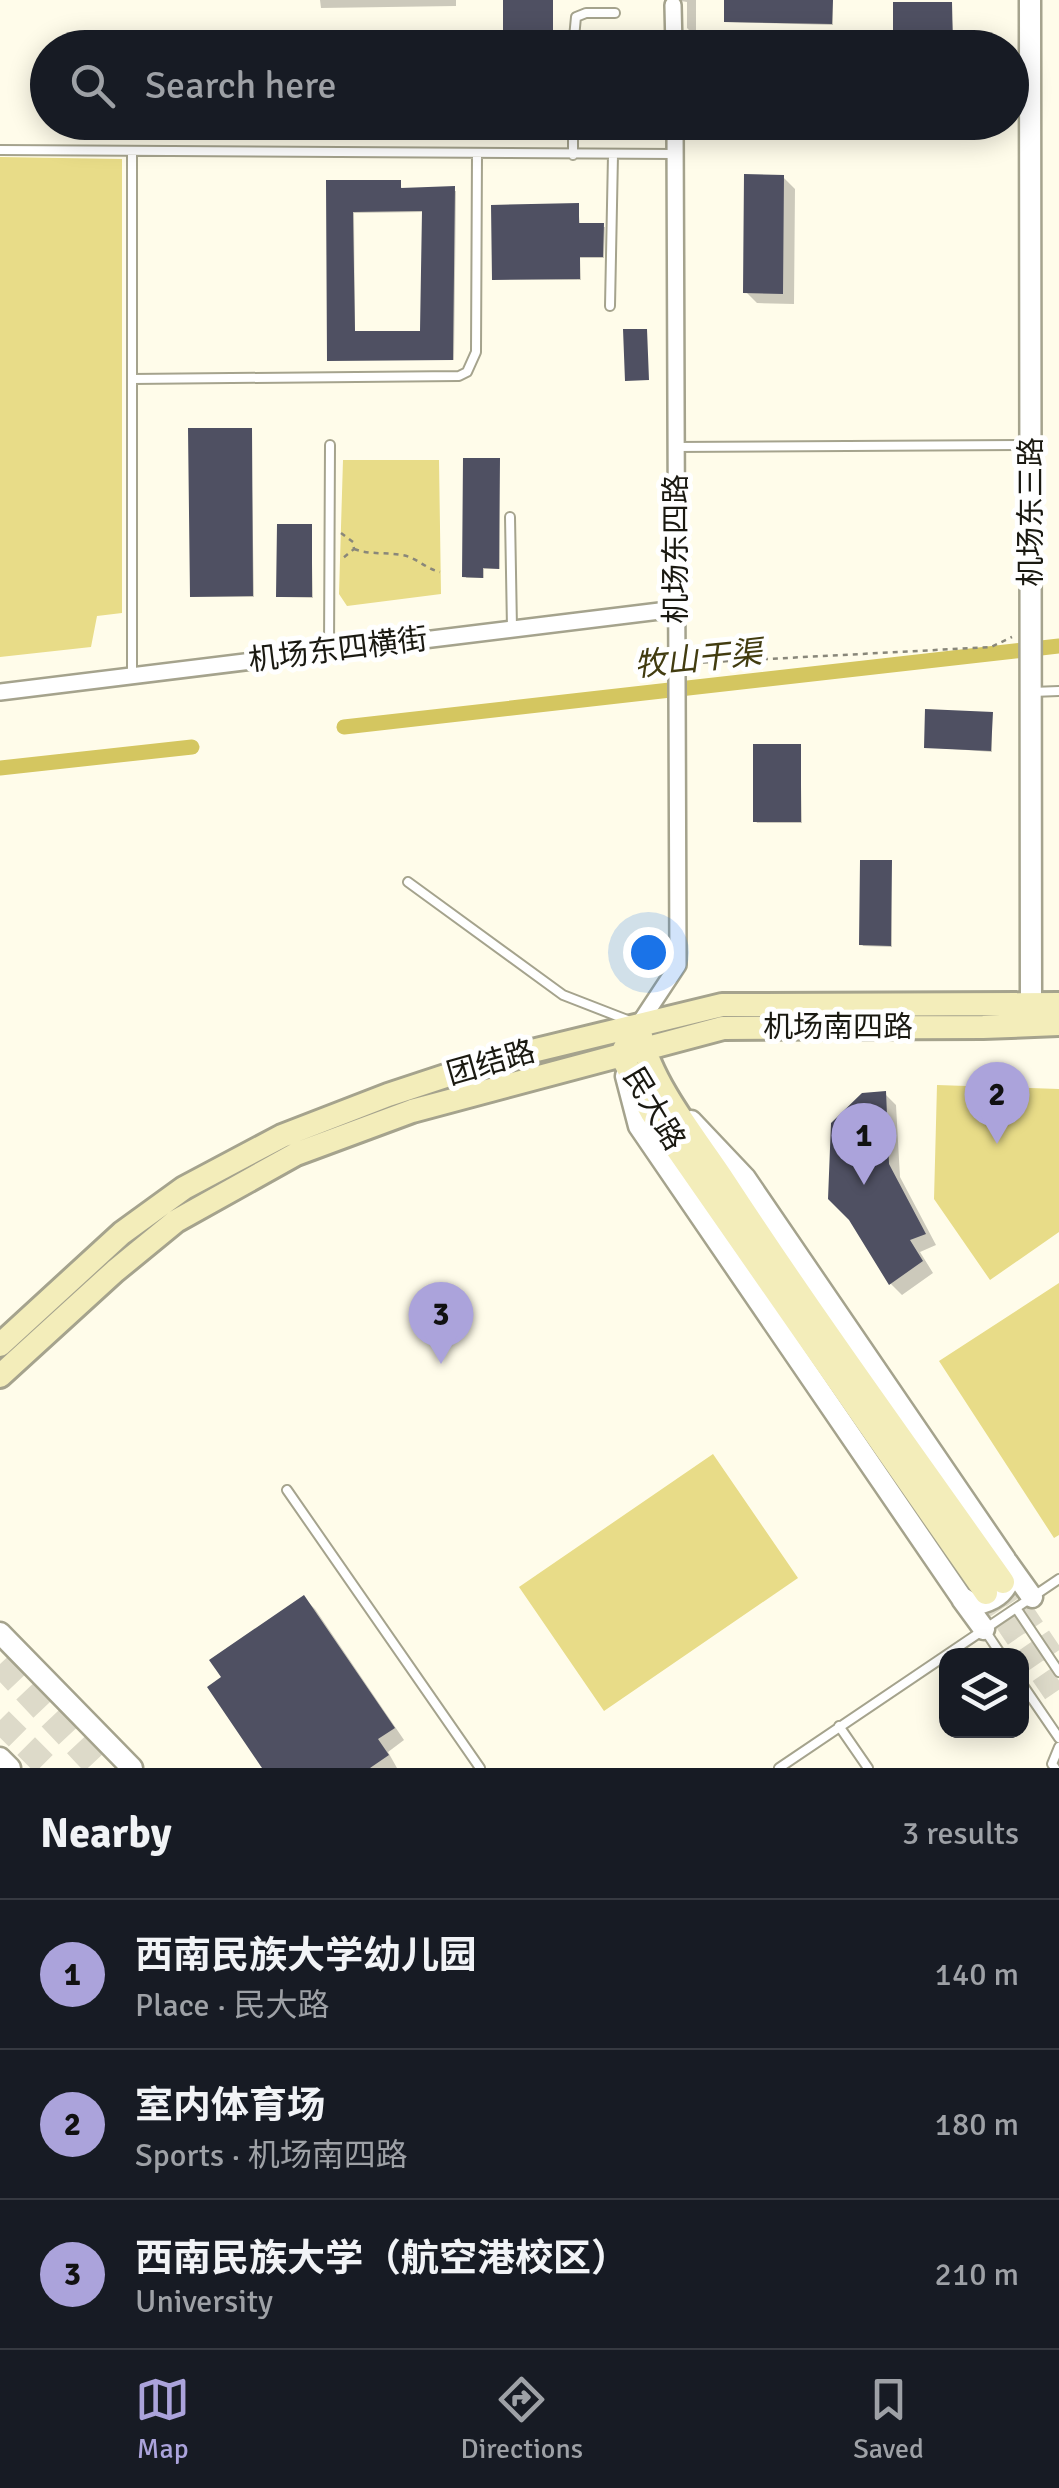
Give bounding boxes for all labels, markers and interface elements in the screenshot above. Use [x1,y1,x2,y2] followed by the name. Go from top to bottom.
[30,30,1029,140] search box
[65,58,120,113] icon: search
[145,62,337,109] text: Search here
[1013,437,1050,587] street label: 机场东三路
[658,474,695,624] street label: 机场东四路
[246,621,430,679] street label: 机场东四横街
[632,632,768,685] water label: 牧山干渠
[623,927,674,978] your location
[763,1009,913,1046] street label: 机场南四路
[443,1033,539,1093] street label: 团结路
[615,1061,693,1157] street label: 民大路
[964,1062,1030,1144] pin: 2
[832,1102,896,1185] pin: 1
[408,1282,474,1364] pin: 3
[939,1648,1029,1738] map controls
[939,1648,1029,1738] button: layers
[40,1808,172,1859] text: Nearby
[902,1814,1019,1853] text: 3 results
[135,1932,477,1979] text: 西南民族大学幼儿园
[64,1955,81,1994] text: 1
[935,1955,1019,1994] text: 140 m
[135,1986,329,2025] text: Place · 民大路
[135,2082,325,2129] text: 室内体育场
[64,2105,81,2144] text: 2
[935,2105,1019,2144] text: 180 m
[135,2136,408,2175] text: Sports · 机场南四路
[135,2235,629,2282] text: 西南民族大学（航空港校区）
[64,2255,81,2294] text: 3
[935,2255,1019,2294] text: 210 m
[135,2282,273,2321] text: University
[135,2372,190,2466] tab: Map
[461,2372,583,2466] tab: Directions
[853,2372,924,2466] tab: Saved

